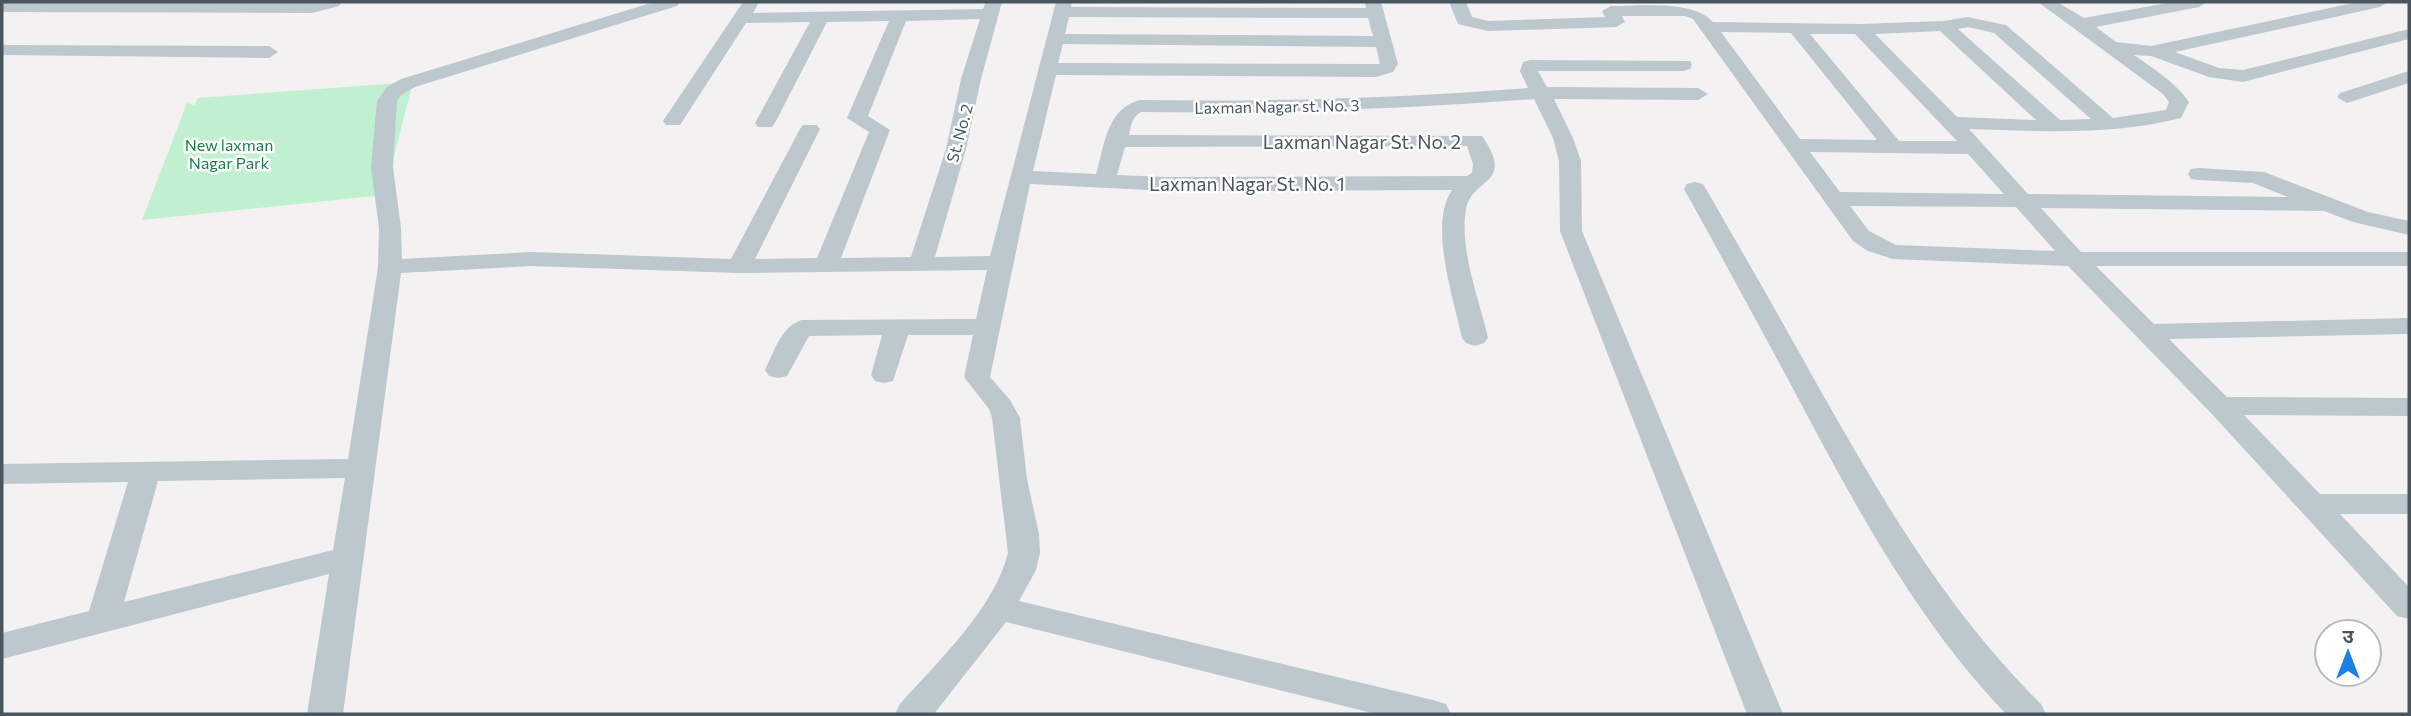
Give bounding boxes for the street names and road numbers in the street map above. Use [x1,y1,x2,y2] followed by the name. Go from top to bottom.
[1194,95,1360,117] street label: Laxman Nagar st. No. 3
[942,102,976,164] street label: St. No. 2
[1263,130,1461,153] street label: Laxman Nagar St. No. 2
[1149,172,1345,195] street label: Laxman Nagar St. No. 1

